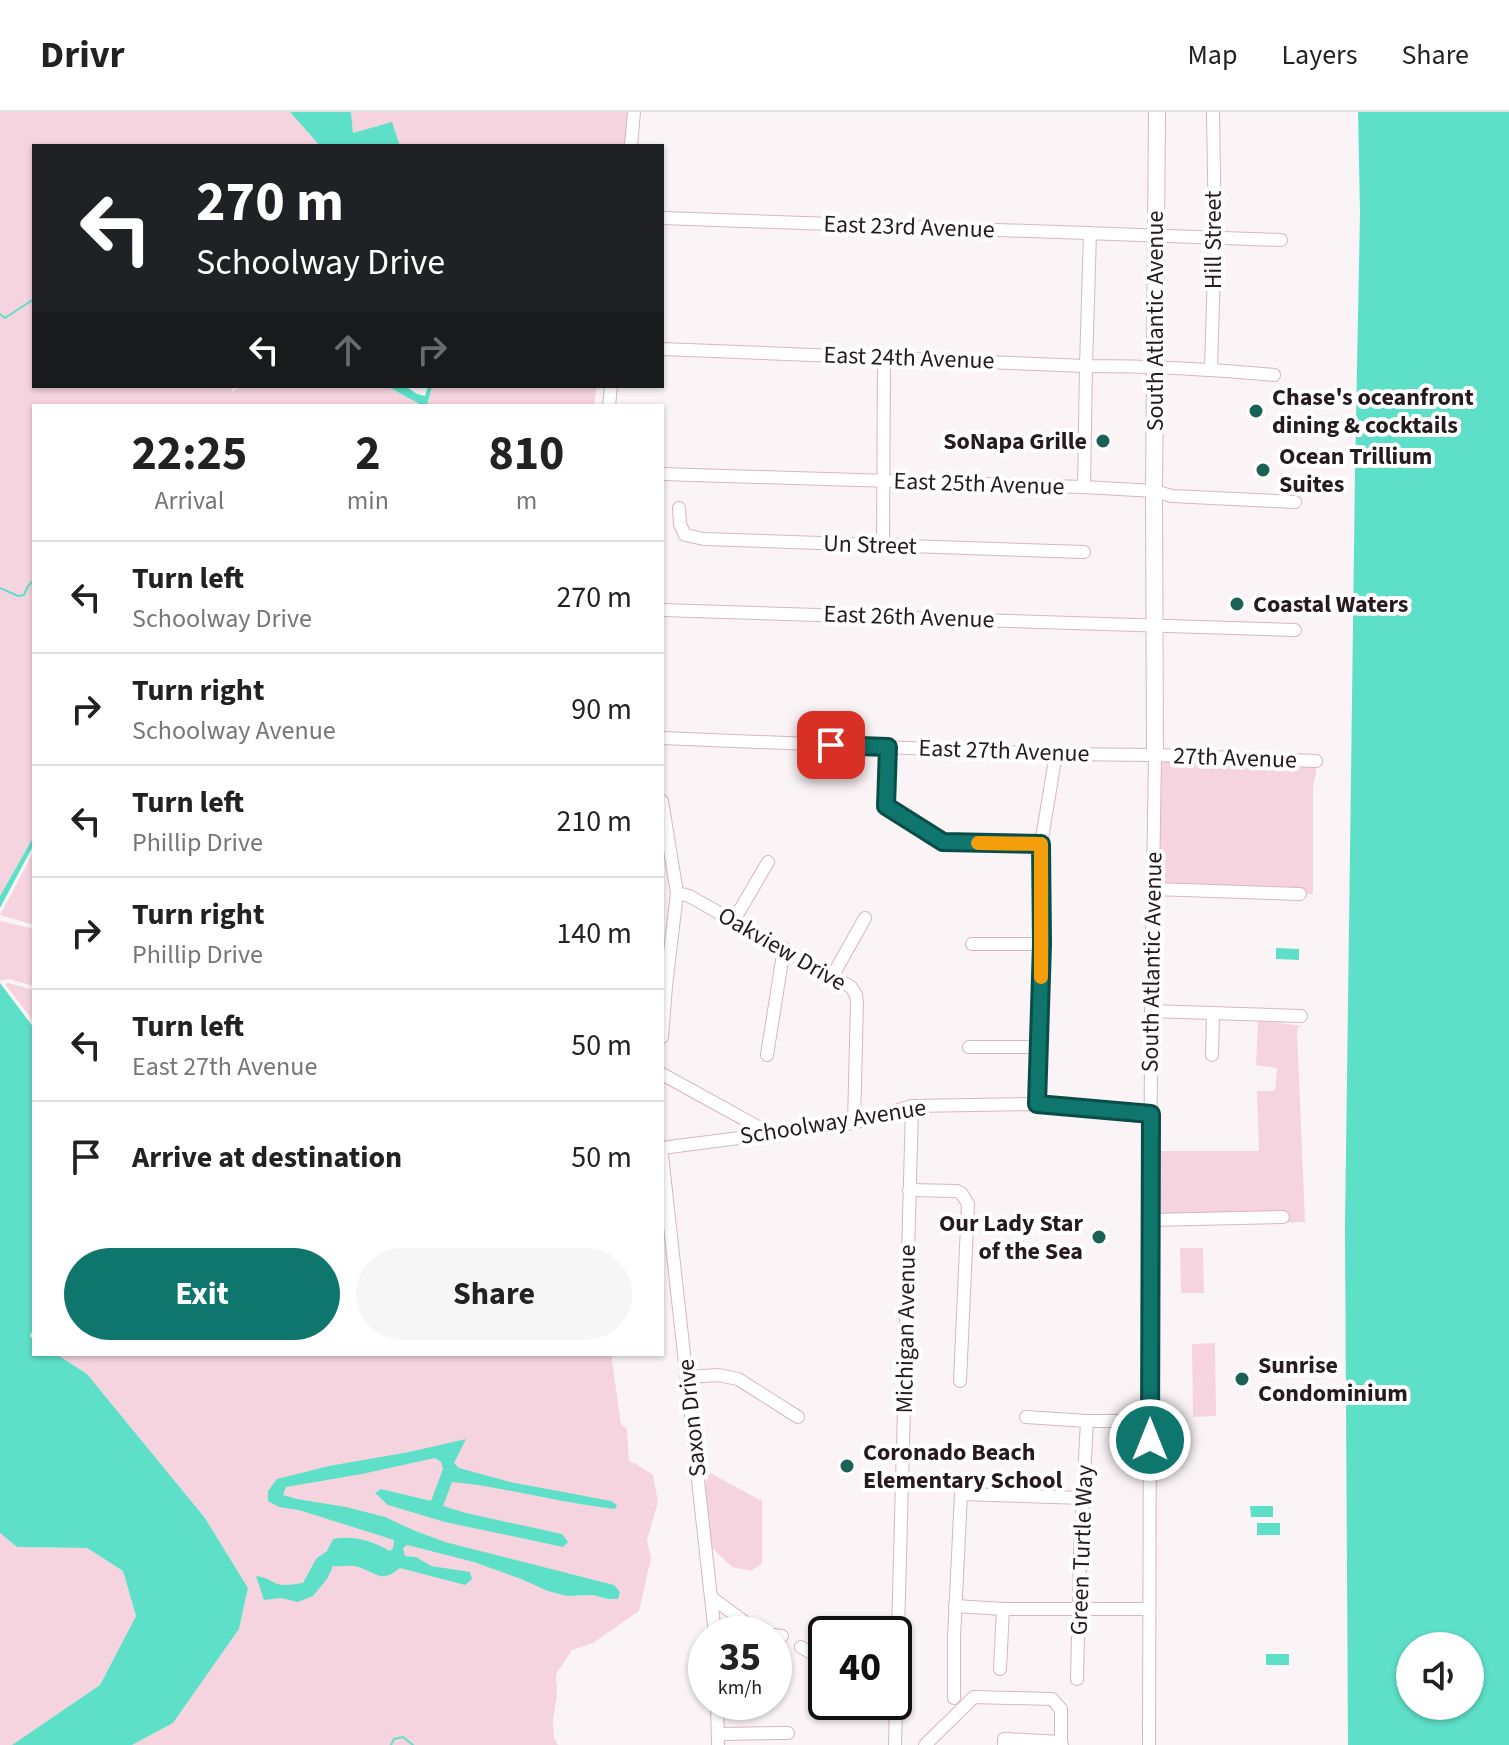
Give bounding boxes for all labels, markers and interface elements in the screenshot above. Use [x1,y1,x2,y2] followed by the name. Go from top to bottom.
[40,28,125,82] text: Drivr
[1187,35,1237,75] text: Map
[1281,35,1357,75] text: Layers
[1401,35,1469,75] text: Share
[196,163,344,242] text: 270 m
[64,176,168,280] icon: left
[1196,191,1231,289] street label: Hill Street
[823,207,995,247] street label: East 23rd Avenue
[1138,211,1173,431] street label: South Atlantic Avenue
[196,237,445,288] text: Schoolway Drive
[242,328,286,372] icon: left
[326,328,370,372] icon: ahead
[410,328,454,372] icon: right
[823,338,995,378] street label: East 24th Avenue
[1272,380,1474,443] place label: Chase's oceanfront dining & cocktails
[1247,402,1265,420] marker: Chase's oceanfront dining & cocktails
[131,420,247,488] text: 22:25
[355,420,381,488] text: 2
[488,420,564,488] text: 810
[943,424,1087,459] place label: SoNapa Grille
[1094,432,1112,450] marker: SoNapa Grille
[1279,439,1432,502] place label: Ocean Trillium Suites
[1254,461,1272,479] marker: Ocean Trillium Suites
[893,464,1065,504] street label: East 25th Avenue
[154,482,224,519] text: Arrival
[347,482,389,519] text: min
[516,482,537,519] text: m
[823,526,917,564] street label: Un Street
[132,557,244,600] text: Turn left
[64,575,108,619] icon: left
[556,576,632,619] text: 270 m
[1253,587,1408,622] place label: Coastal Waters
[1228,595,1246,613] marker: Coastal Waters
[823,597,995,637] street label: East 26th Avenue
[132,600,312,637] text: Schoolway Drive
[132,669,264,712] text: Turn right
[64,687,108,731] icon: right
[571,688,632,731] text: 90 m
[797,711,865,779] pin
[132,712,336,749] text: Schoolway Avenue
[809,723,853,767] icon: arrive
[918,731,1090,771] street label: East 27th Avenue
[1173,738,1297,778] street label: 27th Avenue
[132,781,244,824] text: Turn left
[64,799,108,843] icon: left
[556,800,632,843] text: 210 m
[132,824,263,861] text: Phillip Drive
[1133,851,1171,1073] street label: South Atlantic Avenue
[132,893,264,936] text: Turn right
[711,898,853,1000] street label: Oakview Drive
[64,911,108,955] icon: right
[556,912,632,955] text: 140 m
[132,936,263,973] text: Phillip Drive
[132,1005,244,1048] text: Turn left
[64,1023,108,1067] icon: left
[571,1024,632,1067] text: 50 m
[132,1048,317,1085] text: East 27th Avenue
[737,1090,929,1154] street label: Schoolway Avenue
[64,1135,108,1179] icon: arrive
[132,1136,402,1179] text: Arrive at destination
[571,1136,632,1179] text: 50 m
[939,1206,1083,1269] place label: Our Lady Star of the Sea
[1090,1228,1108,1246] marker: Our Lady Star of the Sea
[887,1244,925,1414] street label: Michigan Avenue
[64,1248,340,1340] button: Exit
[356,1248,632,1340] button: Share
[1258,1348,1408,1411] place label: Sunrise Condominium
[668,1357,716,1479] street label: Saxon Drive
[1233,1370,1251,1388] marker: Sunrise Condominium
[1108,1398,1192,1482] position arrow
[863,1435,1062,1498] place label: Coronado Beach Elementary School
[838,1457,856,1475] marker: Coronado Beach Elementary School
[1062,1464,1102,1636] street label: Green Turtle Way
[808,1616,912,1720] speed limit sign: 40
[719,1629,761,1686] text: 35
[1396,1632,1484,1720] map controls
[1396,1632,1484,1720] button: sound
[718,1674,762,1702] text: km/h

